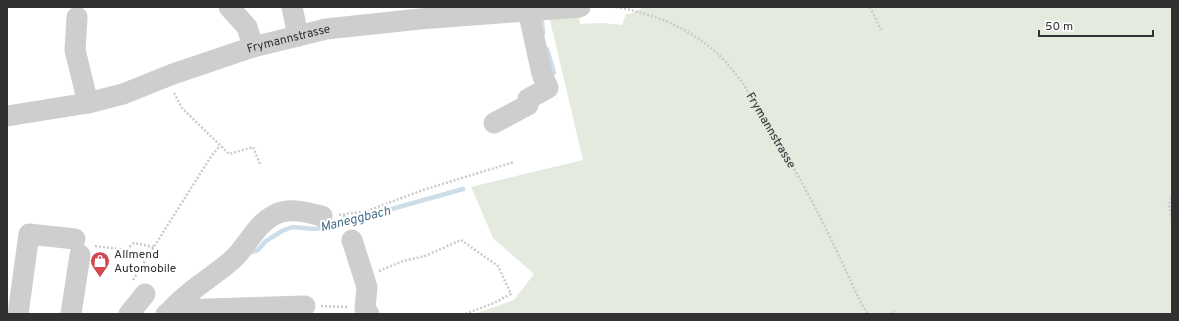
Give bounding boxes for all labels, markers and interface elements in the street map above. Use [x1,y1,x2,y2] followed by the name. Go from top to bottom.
[1039,12,1153,38] scale bar
[1045,19,1073,35] text: 50 m
[245,22,331,58] street label: Frymannstrasse
[742,90,799,172] street label: Frymannstrasse
[319,204,392,236] water label: Maneggbach
[114,247,176,277] place label: Allmend Automobile
[89,250,111,278] shop icon: Allmend Automobile

